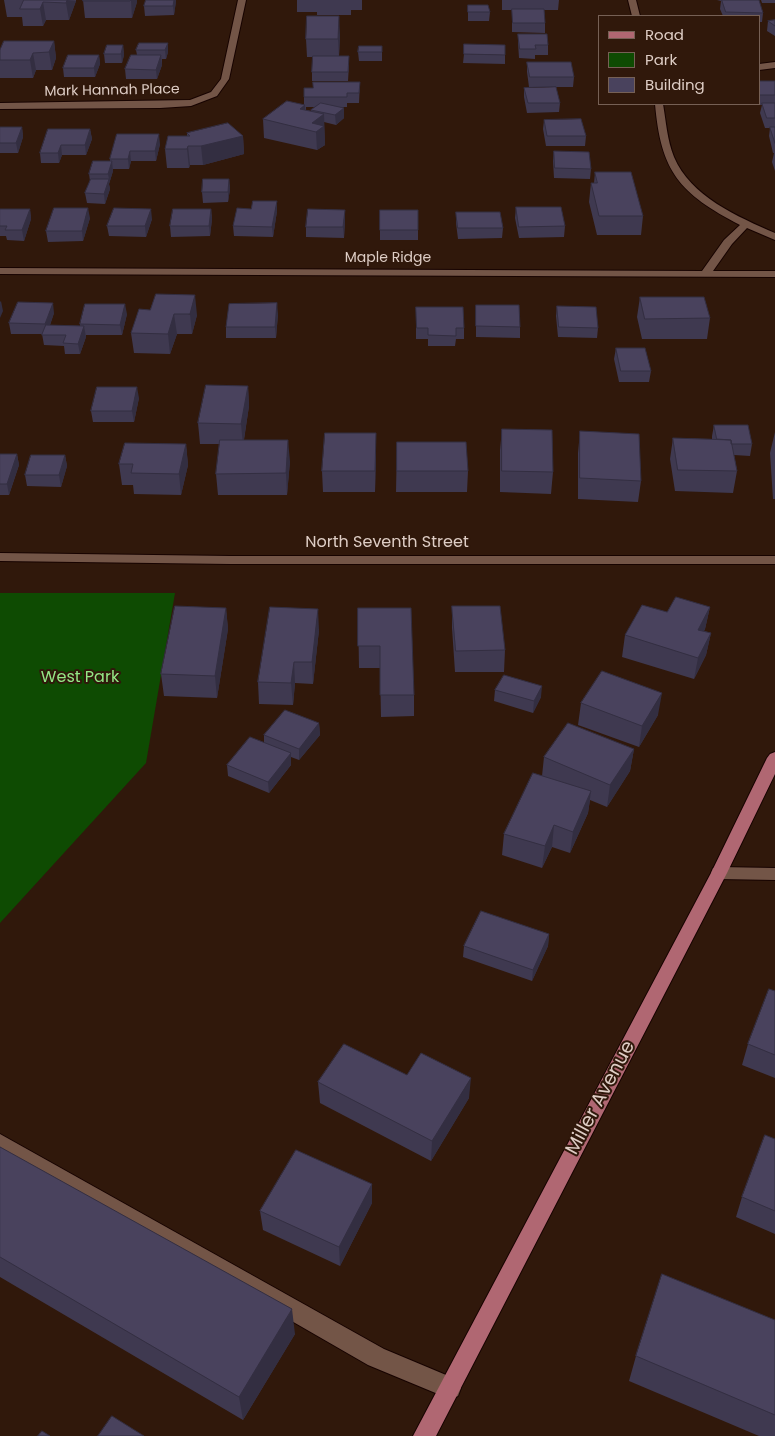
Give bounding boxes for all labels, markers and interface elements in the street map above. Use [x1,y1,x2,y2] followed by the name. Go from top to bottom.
[598,15,760,105] legend
[645,24,684,45] text: Road
[645,49,677,70] text: Park
[645,74,705,95] text: Building
[44,81,180,101] street label: Mark Hannah Place
[345,250,431,266] street label: Maple Ridge
[305,533,469,553] street label: North Seventh Street
[41,668,119,688] park label: West Park
[561,1037,641,1159] street label: Miller Avenue

